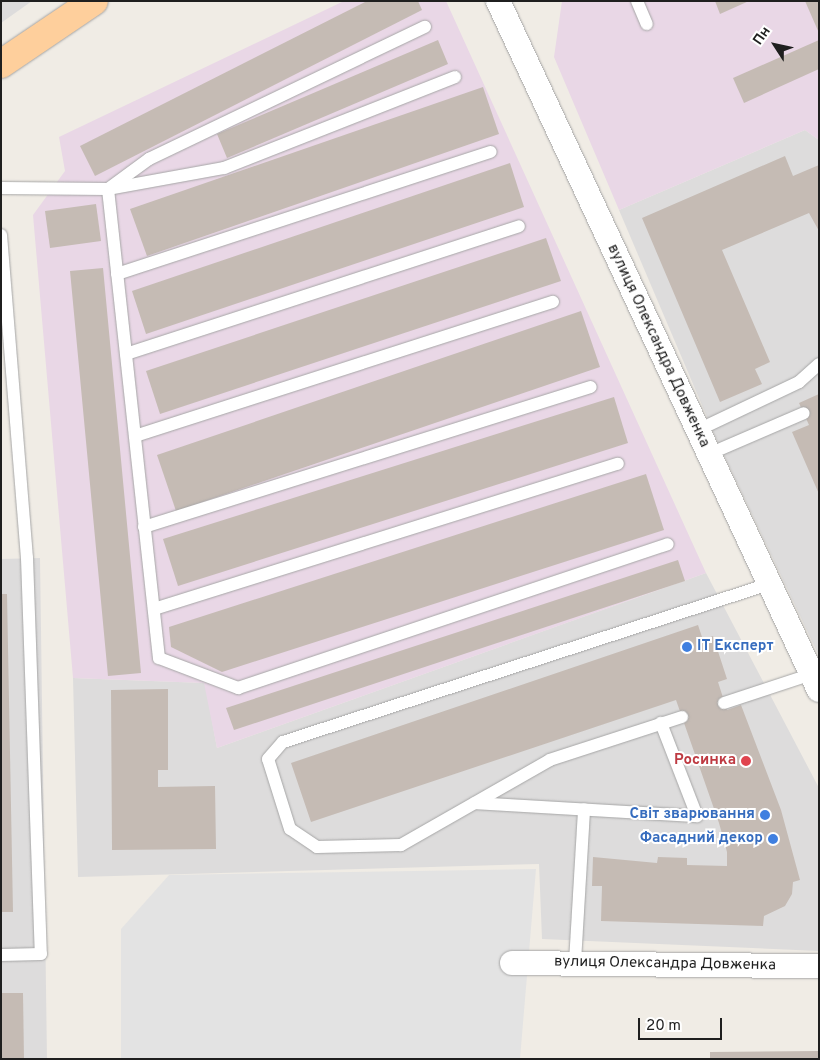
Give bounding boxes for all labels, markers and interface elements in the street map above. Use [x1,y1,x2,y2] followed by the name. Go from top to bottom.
[750,20,800,70] north arrow
[750,24,775,49] text: Пн
[603,242,713,450] street label: вулиця Олександра Довженка
[697,638,774,656] place label: IT Експерт
[681,641,693,653] marker: IT Експерт
[674,752,736,770] place label: Росинка
[740,755,752,767] marker: Росинка
[630,806,755,824] place label: Світ зварювання
[759,809,771,821] marker: Світ зварювання
[640,830,763,848] place label: Фасадний декор
[767,833,779,845] marker: Фасадний декор
[554,953,776,975] street label: вулиця Олександра Довженка
[640,1008,724,1040] scale bar
[646,1017,681,1036] text: 20 m

